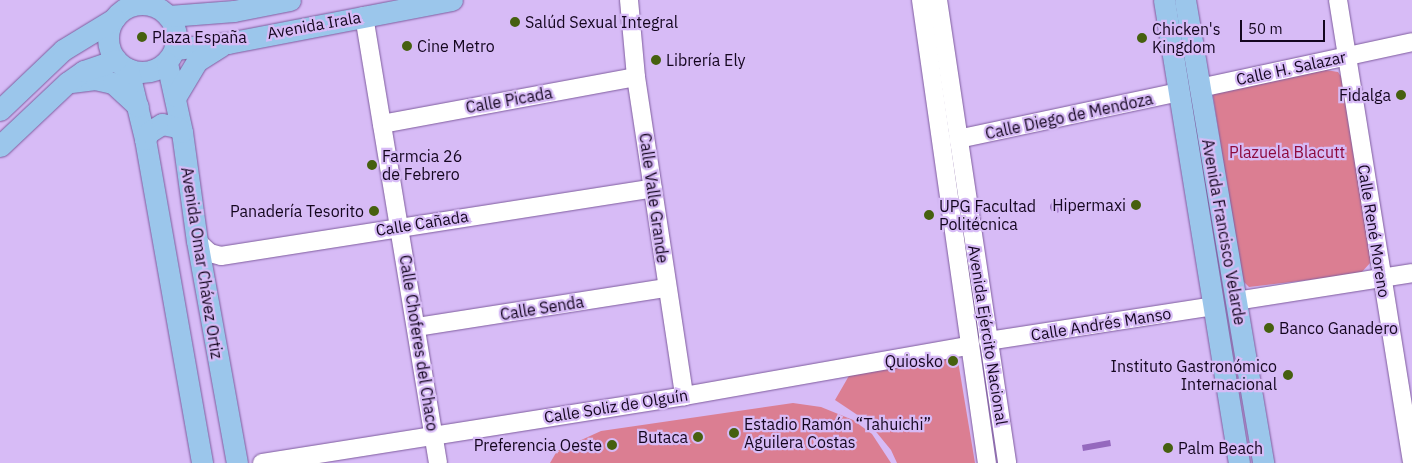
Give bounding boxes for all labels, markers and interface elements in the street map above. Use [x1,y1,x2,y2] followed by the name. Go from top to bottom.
[266,7,362,43] street label: Avenida Irala
[1242,10,1327,42] scale bar
[525,12,678,32] place label: Salúd Sexual Integral
[509,16,521,28] marker: Salúd Sexual Integral
[1152,19,1221,57] place label: Chicken's Kingdom
[1248,19,1283,38] text: 50 m
[152,27,247,47] place label: Plaza España
[136,31,148,43] marker: Plaza España
[1136,32,1148,44] marker: Chicken's Kingdom
[417,36,495,56] place label: Cine Metro
[401,40,413,52] marker: Cine Metro
[1234,47,1348,89] street label: Calle H. Salazar
[666,50,746,70] place label: Librería Ely
[650,54,662,66] marker: Librería Ely
[464,83,554,117] street label: Calle Picada
[1339,85,1391,105] place label: Fidalga
[983,89,1155,143] street label: Calle Diego de Mendoza
[1395,89,1407,101] marker: Fidalga
[635,132,673,264] street label: Calle Valle Grande
[1198,138,1250,326] street label: Avenida Francisco Velarde
[1229,142,1345,162] park label: Plazuela Blacutt
[382,146,462,184] place label: Farmcia 26 de Febrero
[366,159,378,171] marker: Farmcia 26 de Febrero
[1354,163,1394,299] street label: Calle René Moreno
[177,166,227,360] street label: Avenida Omar Chávez Ortiz
[1052,195,1126,215] place label: Hipermaxi
[939,196,1036,234] place label: UPG Facultad Politécnica
[1130,199,1142,211] marker: Hipermaxi
[230,201,364,221] place label: Panadería Tesorito
[368,205,380,217] marker: Panadería Tesorito
[374,206,470,240] street label: Calle Cañada
[923,209,935,221] marker: UPG Facultad Politécnica
[964,244,1012,426] street label: Avenida Ejército Nacional
[396,253,442,433] street label: Calle Choferes del Chaco
[499,292,585,324] street label: Calle Senda
[1029,303,1173,345] street label: Calle Andrés Manso
[1279,318,1398,338] place label: Banco Ganadero
[1263,322,1275,334] marker: Banco Ganadero
[885,351,943,371] place label: Quiosko
[947,355,959,367] marker: Quiosko
[1111,356,1277,394] place label: Instituto Gastronómico Internacional
[1281,368,1295,382] marker: Instituto Gastronómico Internacional
[543,385,689,427] street label: Calle Soliz de Olguín
[744,414,931,452] place label: Estadio Ramón “Tahuichi” Aguilera Costas
[638,427,688,447] place label: Butaca
[728,427,740,439] marker: Estadio Ramón “Tahuichi” Aguilera Costas
[692,431,704,443] marker: Butaca
[474,435,602,455] place label: Preferencia Oeste
[1178,438,1263,458] place label: Palm Beach
[606,439,618,451] marker: Preferencia Oeste
[1162,442,1174,454] marker: Palm Beach

